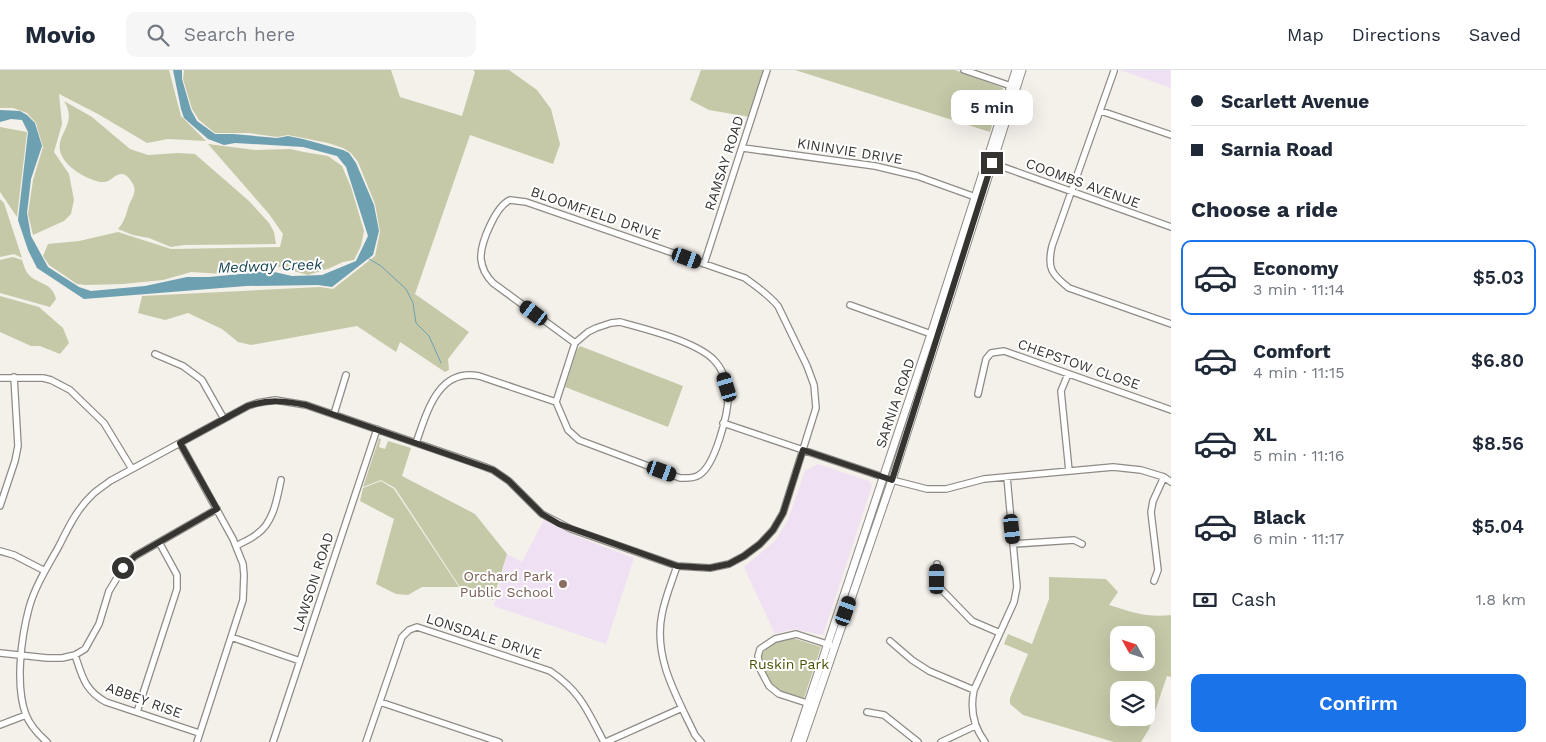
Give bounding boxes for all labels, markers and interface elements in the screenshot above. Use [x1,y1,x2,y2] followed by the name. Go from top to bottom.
[126,12,476,57] search box
[25,21,96,49] text: Movio
[144,21,172,49] icon: search
[184,23,295,46] text: Search here
[1287,24,1324,45] text: Map
[1352,24,1441,45] text: Directions
[1469,24,1521,45] text: Saved
[1221,90,1369,113] text: Scarlett Avenue
[951,91,1033,126] callout: 5 min
[970,98,1014,117] text: 5 min
[701,114,747,212] street label: RAMSAY ROAD
[796,135,904,167] street label: KININVIE DRIVE
[1221,138,1333,161] text: Sarnia Road
[981,152,1003,174] route end
[1024,155,1142,211] street label: COOMBS AVENUE
[529,183,663,243] street label: BLOOMFIELD DRIVE
[1191,197,1338,222] text: Choose a ride
[670,246,703,270] car
[217,255,323,277] water label: Medway Creek
[1193,255,1238,300] icon: car
[1253,257,1338,280] text: Economy
[1473,266,1524,289] text: $5.03
[1253,280,1345,299] text: 3 min · 11:14
[517,298,550,328] car
[1016,336,1142,392] street label: CHEPSTOW CLOSE
[1193,338,1238,383] icon: car
[1253,340,1331,363] text: Comfort
[1471,349,1524,372] text: $6.80
[872,356,918,450] street label: SARNIA ROAD
[1253,363,1345,382] text: 4 min · 11:15
[715,370,738,404] car
[1193,421,1238,466] icon: car
[1253,423,1277,446] text: XL
[1472,432,1524,455] text: $8.56
[1253,446,1345,465] text: 5 min · 11:16
[645,459,678,483] car
[1193,504,1238,549] icon: car
[1253,506,1306,529] text: Black
[1002,513,1021,545] car
[1472,515,1524,538] text: $5.04
[1253,529,1344,548] text: 6 min · 11:17
[289,530,337,634] street label: LAWSON ROAD
[112,557,134,579] route start
[929,564,944,594] car
[460,568,554,600] place label: Orchard Park Public School
[557,578,569,590] marker: Orchard Park Public School
[1191,586,1219,614] icon: cash
[1231,588,1277,611] text: Cash
[1476,590,1526,609] text: 1.8 km
[834,594,857,628] car
[424,610,544,662] street label: LONSDALE DRIVE
[1110,626,1155,671] north arrow
[1110,626,1155,726] map controls
[749,656,829,672] park label: Ruskin Park
[1191,674,1526,732] button: Confirm
[104,679,184,721] street label: ABBEY RISE
[1110,681,1155,726] button: layers

